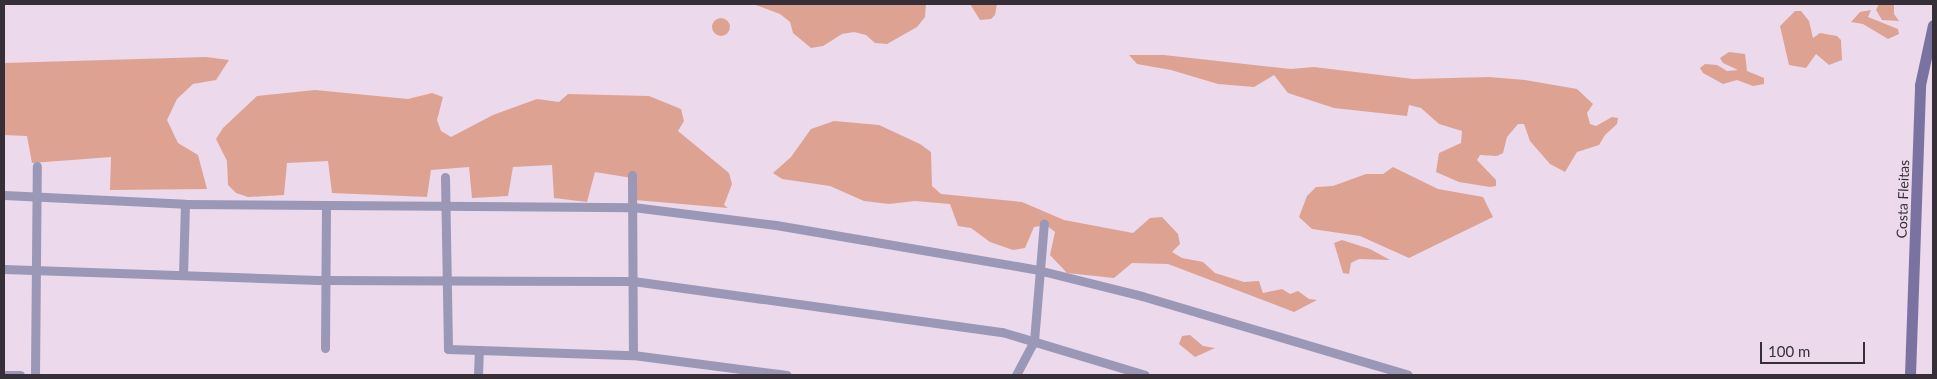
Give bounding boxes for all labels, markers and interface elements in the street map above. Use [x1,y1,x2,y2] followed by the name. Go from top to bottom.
[1893,159,1913,239] street label: Costa Fleitas
[1762,332,1867,364] scale bar
[1768,342,1810,360] text: 100 m

